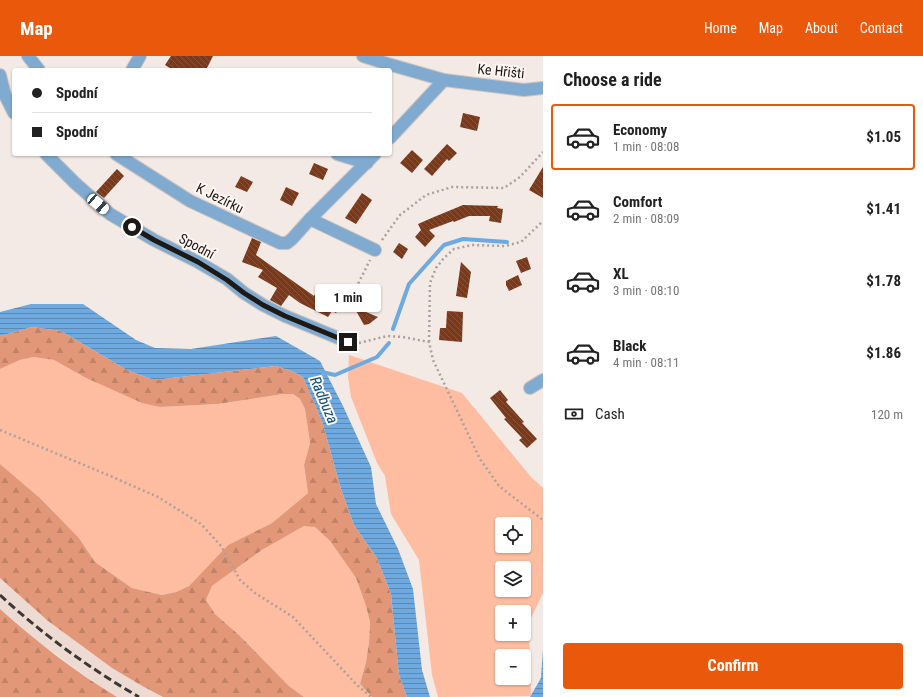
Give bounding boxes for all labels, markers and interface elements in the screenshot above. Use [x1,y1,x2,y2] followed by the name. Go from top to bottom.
[20,17,53,40] text: Map
[704,20,737,36] text: Home
[759,20,783,36] text: Map
[805,20,838,36] text: About
[860,20,903,36] text: Contact
[477,61,525,81] street label: Ke Hřišti
[563,69,662,90] text: Choose a ride
[56,84,98,102] text: Spodní
[565,119,601,155] icon: car
[613,121,667,139] text: Economy
[56,123,98,141] text: Spodní
[866,128,901,146] text: $1.05
[613,139,679,154] text: 1 min · 08:08
[194,180,246,216] street label: K Jezírku
[565,191,601,227] icon: car
[85,192,111,216] car
[613,193,662,211] text: Comfort
[866,200,901,218] text: $1.41
[613,211,679,226] text: 2 min · 08:09
[123,218,141,236] route start
[176,230,218,262] street label: Spodní
[565,263,601,299] icon: car
[613,265,629,283] text: XL
[866,272,901,290] text: $1.78
[613,283,679,298] text: 3 min · 08:10
[315,284,381,312] callout: 1 min
[334,290,362,305] text: 1 min
[339,333,357,351] route end
[565,335,601,371] icon: car
[613,337,646,355] text: Black
[866,344,901,362] text: $1.86
[613,355,679,370] text: 4 min · 08:11
[306,374,342,426] water label: Radbuza
[563,403,585,425] icon: cash
[595,405,625,423] text: Cash
[871,407,903,422] text: 120 m
[495,517,531,685] map controls
[495,517,531,553] button: locate
[495,561,531,597] button: layers
[495,605,531,641] button: +
[563,643,903,689] button: Confirm
[495,649,531,685] button: −

